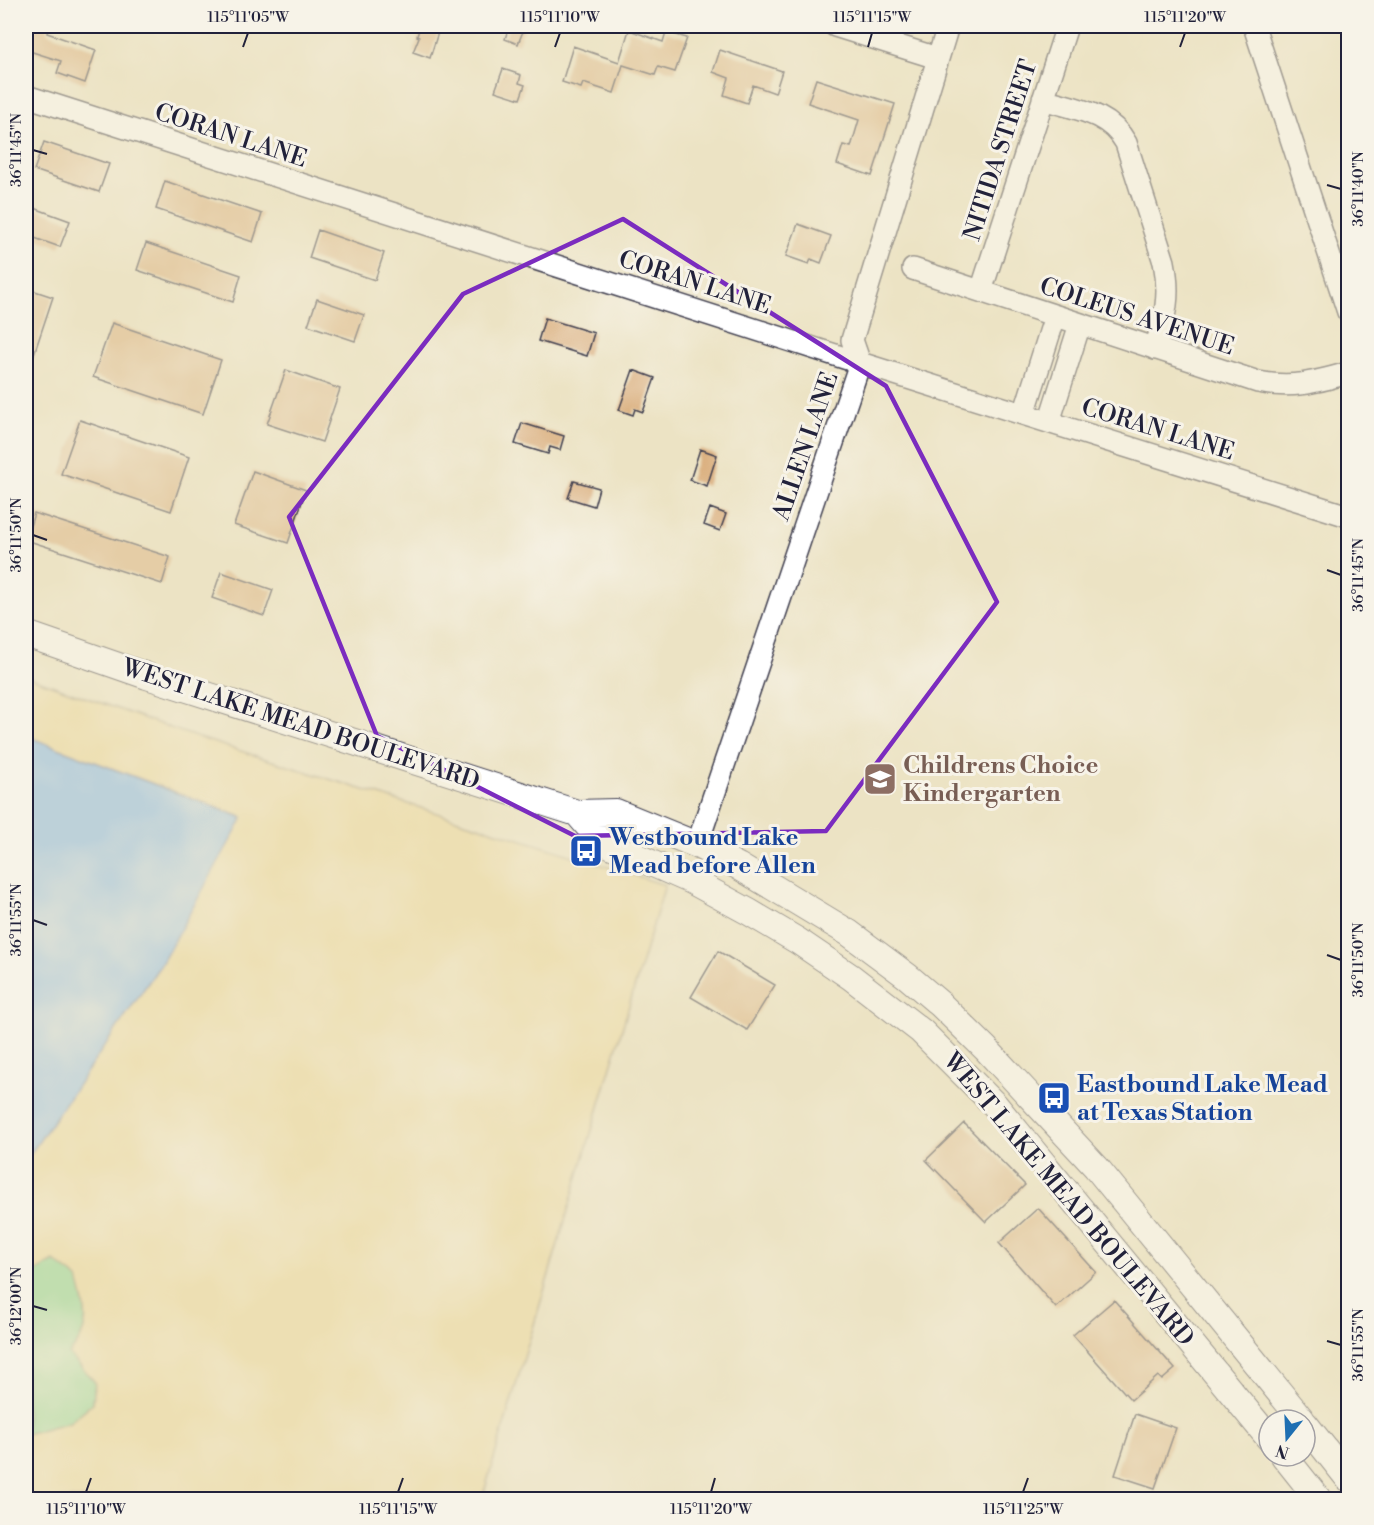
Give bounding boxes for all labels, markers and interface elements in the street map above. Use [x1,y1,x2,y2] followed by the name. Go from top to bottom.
[207,8,289,27] text: 115°11'05"W
[520,8,600,27] text: 115°11'10"W
[833,8,911,27] text: 115°11'15"W
[1144,8,1226,27] text: 115°11'20"W
[958,56,1044,245] street label: NITIDA STREET
[151,97,311,175] street label: CORAN LANE
[7,113,26,187] text: 36°11'45"N
[1349,151,1368,227] text: 36°11'40"N
[615,244,775,322] street label: CORAN LANE
[1036,271,1238,363] street label: COLEUS AVENUE
[766,368,845,526] street label: ALLEN LANE
[1078,392,1238,467] street label: CORAN LANE
[7,498,26,572] text: 36°11'50"N
[1349,538,1368,612] text: 36°11'45"N
[117,653,483,797] street label: WEST LAKE MEAD BOULEVARD
[903,751,1099,809] place label: Childrens Choice Kindergarten
[862,761,898,797] school or university icon: Childrens Choice Kindergarten
[608,823,816,881] place label: Westbound Lake Mead before Allen
[568,833,604,869] bus stop icon: Westbound Lake Mead before Allen
[7,883,26,957] text: 36°11'55"N
[1349,923,1368,997] text: 36°11'50"N
[936,1046,1200,1353] street label: WEST LAKE MEAD BOULEVARD
[1077,1070,1328,1128] place label: Eastbound Lake Mead at Texas Station
[1036,1080,1072,1116] bus stop icon: Eastbound Lake Mead at Texas Station
[7,1267,26,1345] text: 36°12'00"N
[1349,1308,1368,1382] text: 36°11'55"N
[1257,1408,1317,1468] north arrow
[1273,1440,1292,1463] text: N
[46,1500,126,1519] text: 115°11'10"W
[359,1500,437,1519] text: 115°11'15"W
[670,1500,752,1519] text: 115°11'20"W
[983,1500,1064,1519] text: 115°11'25"W

